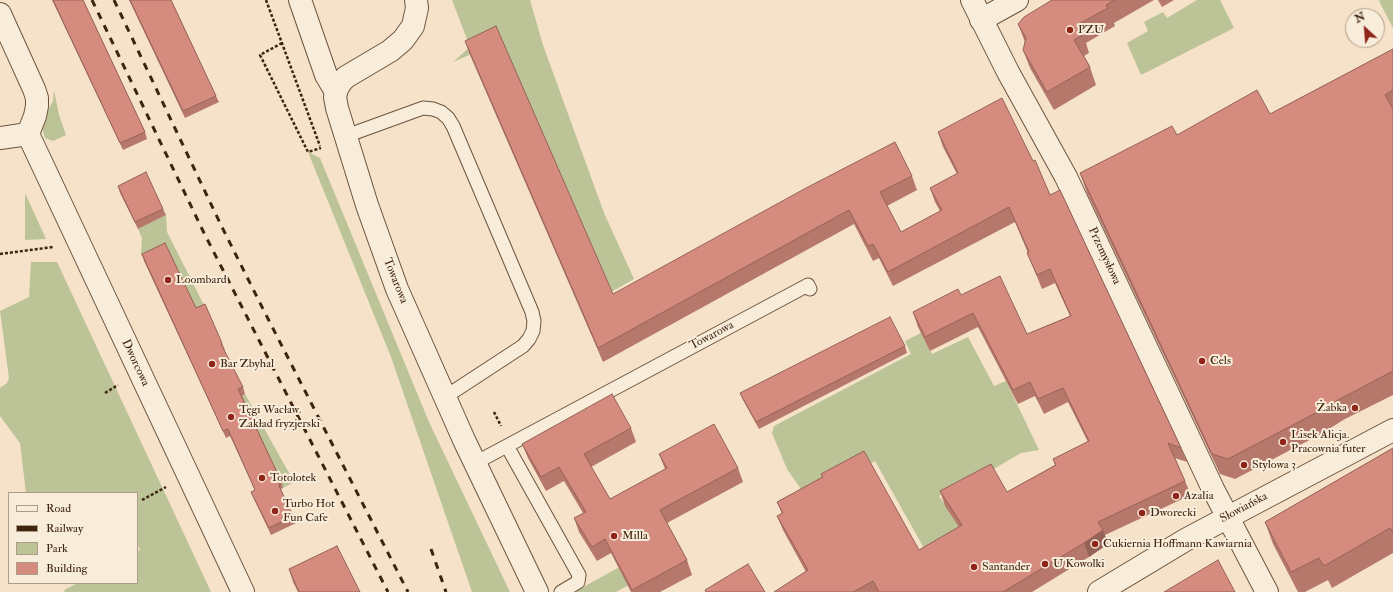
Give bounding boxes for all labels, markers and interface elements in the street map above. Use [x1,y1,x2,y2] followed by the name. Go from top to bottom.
[1345,8,1385,48] north arrow
[1353,10,1367,26] text: N
[1078,23,1104,37] place label: PZU
[1065,25,1075,35] marker: PZU
[1084,225,1124,287] street label: Przemysłowa
[379,256,411,306] street label: Towarowa
[176,273,227,287] place label: Loombard
[163,275,173,285] marker: Loombard
[688,318,736,354] street label: Towarowa
[118,337,152,389] street label: Dworcowa
[1210,354,1231,368] place label: Cels
[1197,356,1207,366] marker: Cels
[220,357,274,371] place label: Bar Zbyhal
[207,359,217,369] marker: Bar Zbyhal
[1317,401,1347,415] place label: Żabka
[239,403,320,431] place label: Tęgi Wacław. Zakład fryzjerski
[1350,403,1360,413] marker: Żabka
[226,412,236,422] marker: Tęgi Wacław. Zakład fryzjerski
[1291,428,1366,456] place label: Lisek Alicja. Pracownia futer
[1278,437,1288,447] marker: Lisek Alicja. Pracownia futer
[1252,458,1296,472] place label: Stylowa 3
[1239,460,1249,470] marker: Stylowa 3
[270,471,316,485] place label: Totolotek
[257,473,267,483] marker: Totolotek
[1184,489,1214,503] place label: Azalia
[1218,489,1270,527] street label: Słowiańska
[1171,491,1181,501] marker: Azalia
[8,492,138,584] legend
[283,497,335,525] place label: Turbo Hot Fun Cafe
[46,501,71,516] text: Road
[270,506,280,516] marker: Turbo Hot Fun Cafe
[1150,506,1196,520] place label: Dworecki
[1137,508,1147,518] marker: Dworecki
[46,521,83,536] text: Railway
[622,529,648,543] place label: Milla
[609,531,619,541] marker: Milla
[1103,537,1252,551] place label: Cukiernia Hoffmann Kawiarnia
[1090,539,1100,549] marker: Cukiernia Hoffmann Kawiarnia
[46,541,68,556] text: Park
[1053,557,1105,571] place label: U Kowolki
[1040,559,1050,569] marker: U Kowolki
[982,560,1030,574] place label: Santander
[46,561,87,576] text: Building
[969,562,979,572] marker: Santander

